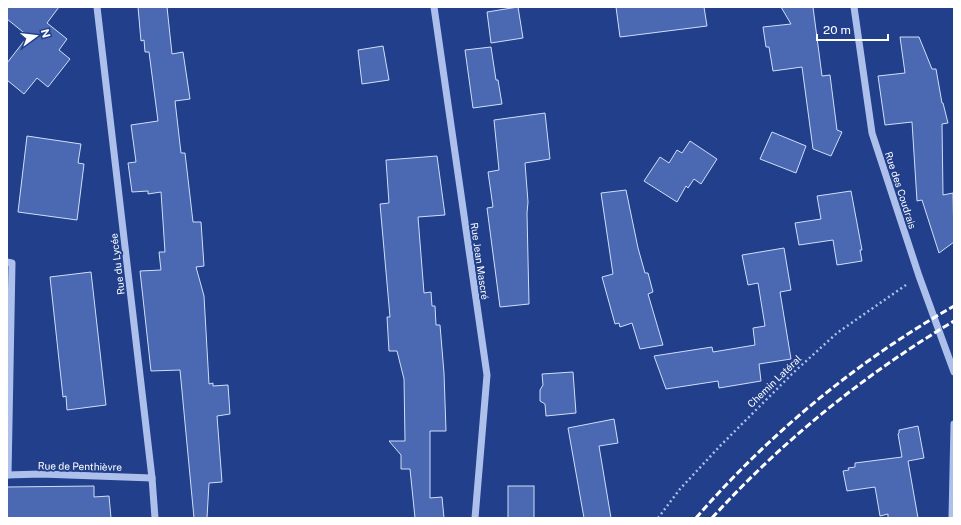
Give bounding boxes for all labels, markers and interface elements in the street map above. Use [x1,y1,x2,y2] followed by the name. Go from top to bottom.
[16,16,56,56] north arrow
[817,16,888,42] scale bar
[823,23,851,37] text: 20 m
[39,28,53,39] text: N
[883,150,919,230] street label: Rue des Coudrais
[469,222,491,301] street label: Rue Jean Mascré
[107,232,127,295] street label: Rue du Lycée
[745,352,803,410] street label: Chemin Latéral
[38,459,122,473] street label: Rue de Penthièvre

